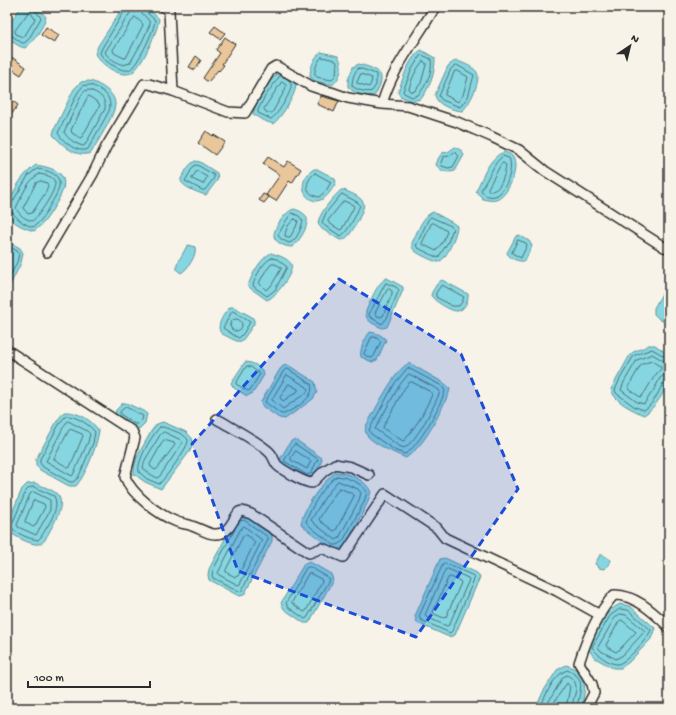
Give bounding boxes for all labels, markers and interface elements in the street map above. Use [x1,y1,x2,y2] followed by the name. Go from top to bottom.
[610,26,650,66] north arrow
[628,32,641,46] text: N
[28,663,150,689] scale bar
[33,672,64,686] text: 100 m

